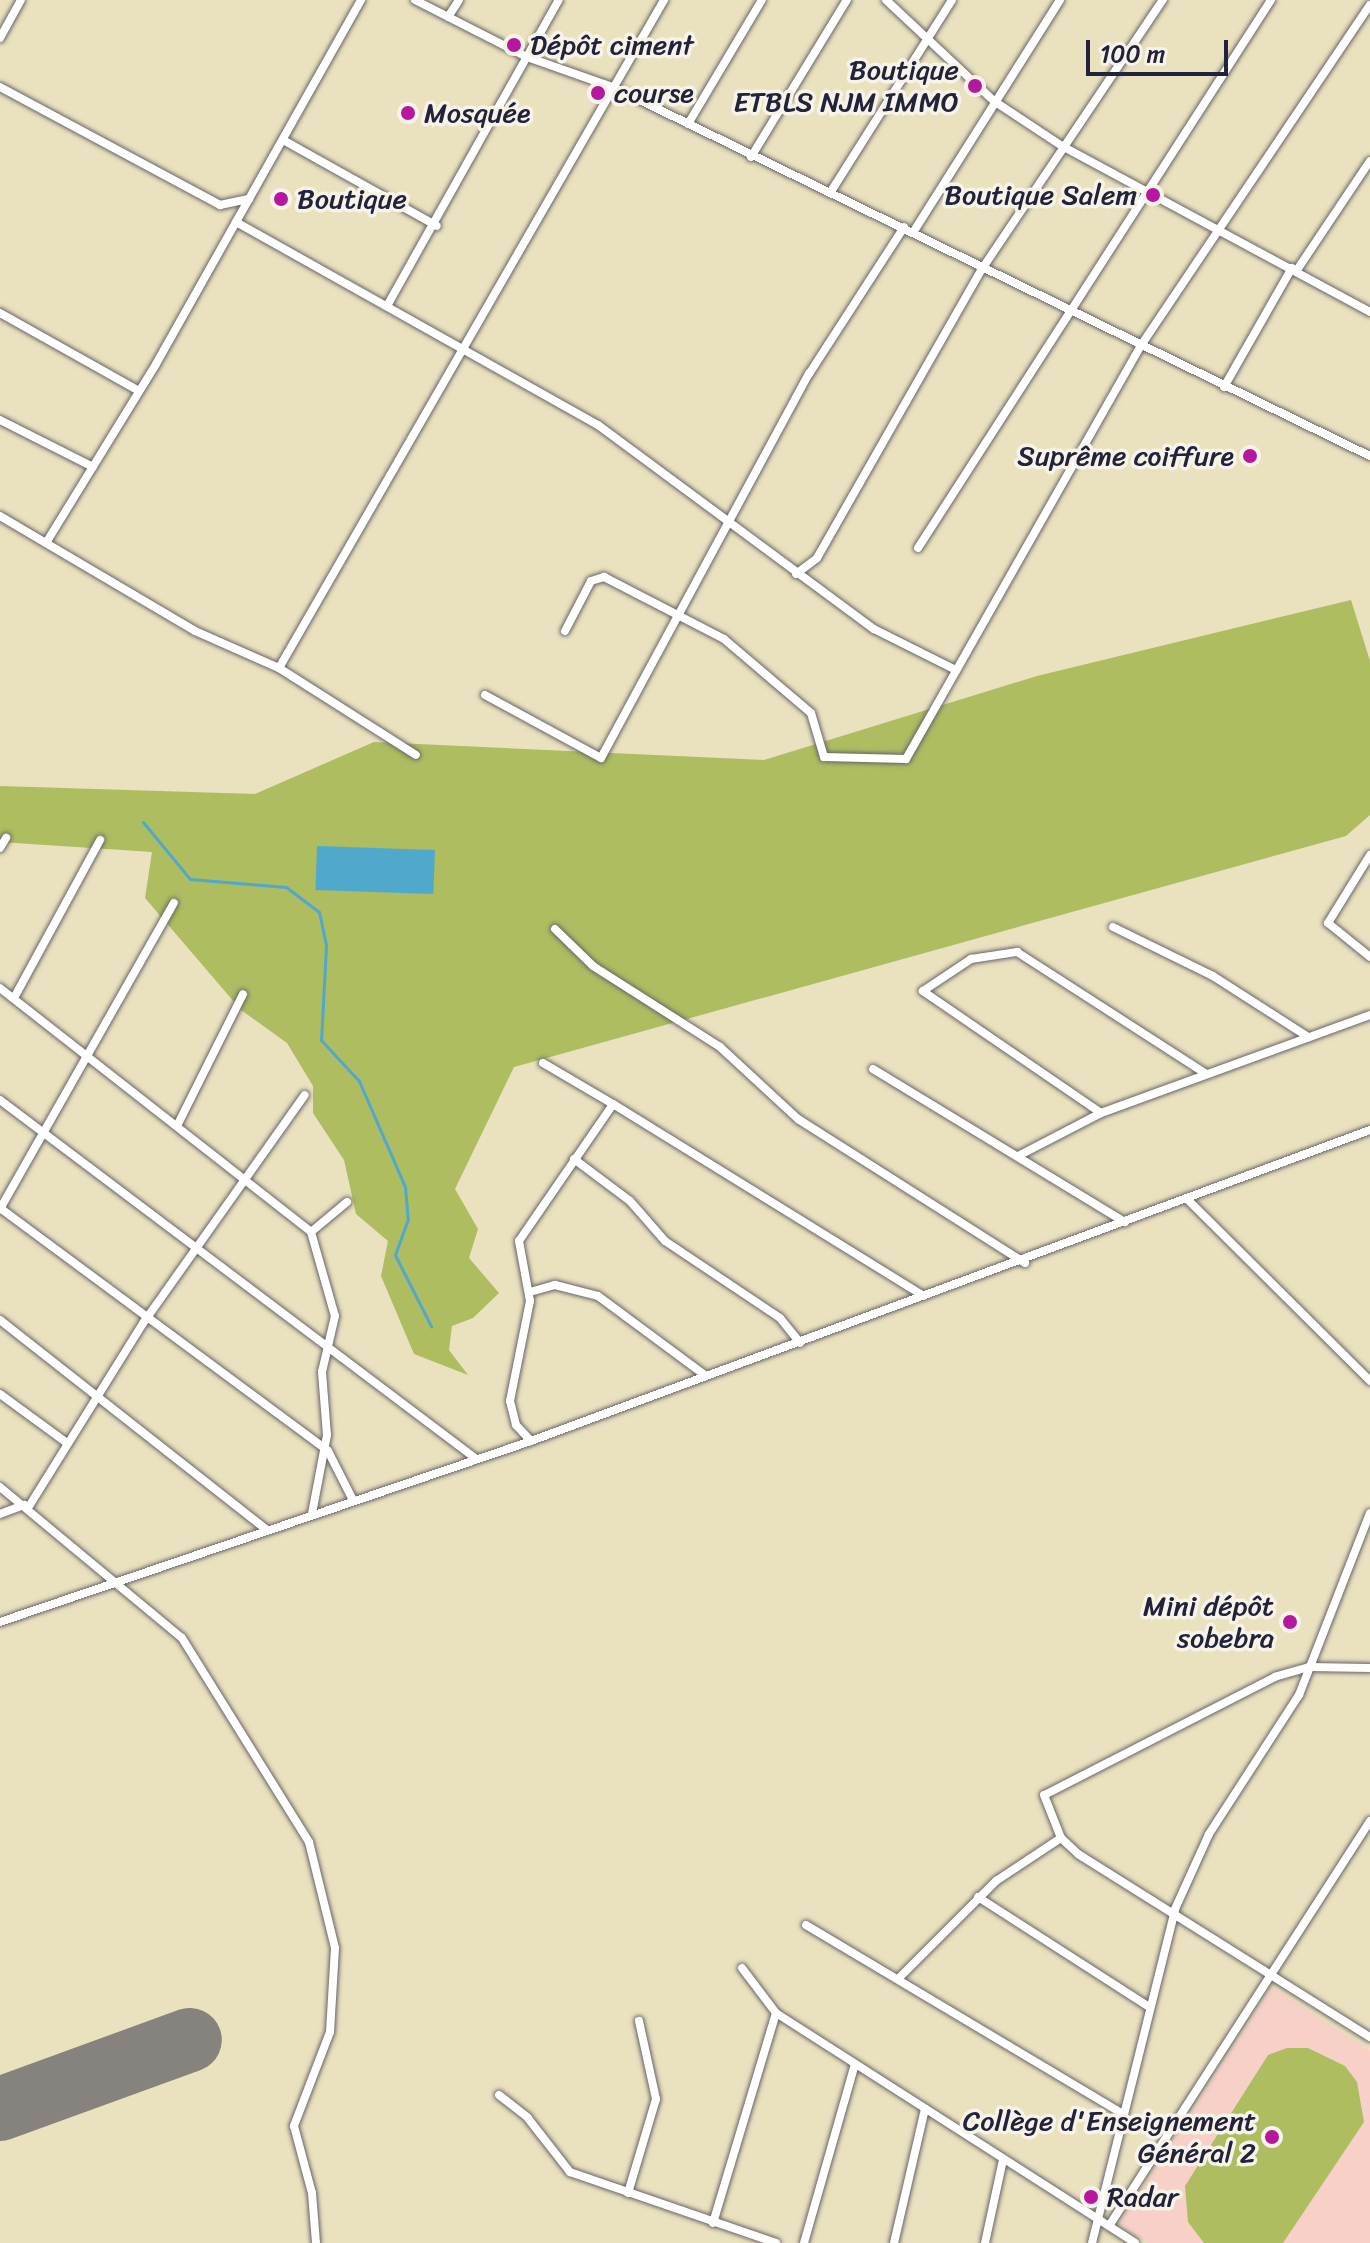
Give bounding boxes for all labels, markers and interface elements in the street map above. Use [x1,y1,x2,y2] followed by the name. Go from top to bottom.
[1090,24,1232,74] scale bar
[530,28,695,62] place label: Dépôt ciment
[1100,33,1165,75] text: 100 m
[505,36,523,54] marker: Dépôt ciment
[734,53,959,119] place label: Boutique ETBLS NJM IMMO
[614,76,694,110] place label: course
[966,77,984,95] marker: Boutique ETBLS NJM IMMO
[589,84,607,102] marker: course
[424,96,530,130] place label: Mosquée
[399,104,417,122] marker: Mosquée
[944,178,1137,212] place label: Boutique Salem
[297,182,407,216] place label: Boutique
[1144,186,1162,204] marker: Boutique Salem
[272,190,290,208] marker: Boutique
[1016,439,1234,473] place label: Suprême coiffure
[1241,447,1259,465] marker: Suprême coiffure
[1144,1589,1274,1655] place label: Mini dépôt sobebra
[1281,1613,1299,1631] marker: Mini dépôt sobebra
[963,2104,1256,2170] place label: Collège d'Enseignement Général 2
[1263,2128,1281,2146] marker: Collège d'Enseignement Général 2
[1107,2180,1178,2214] place label: Radar
[1082,2188,1100,2206] marker: Radar

